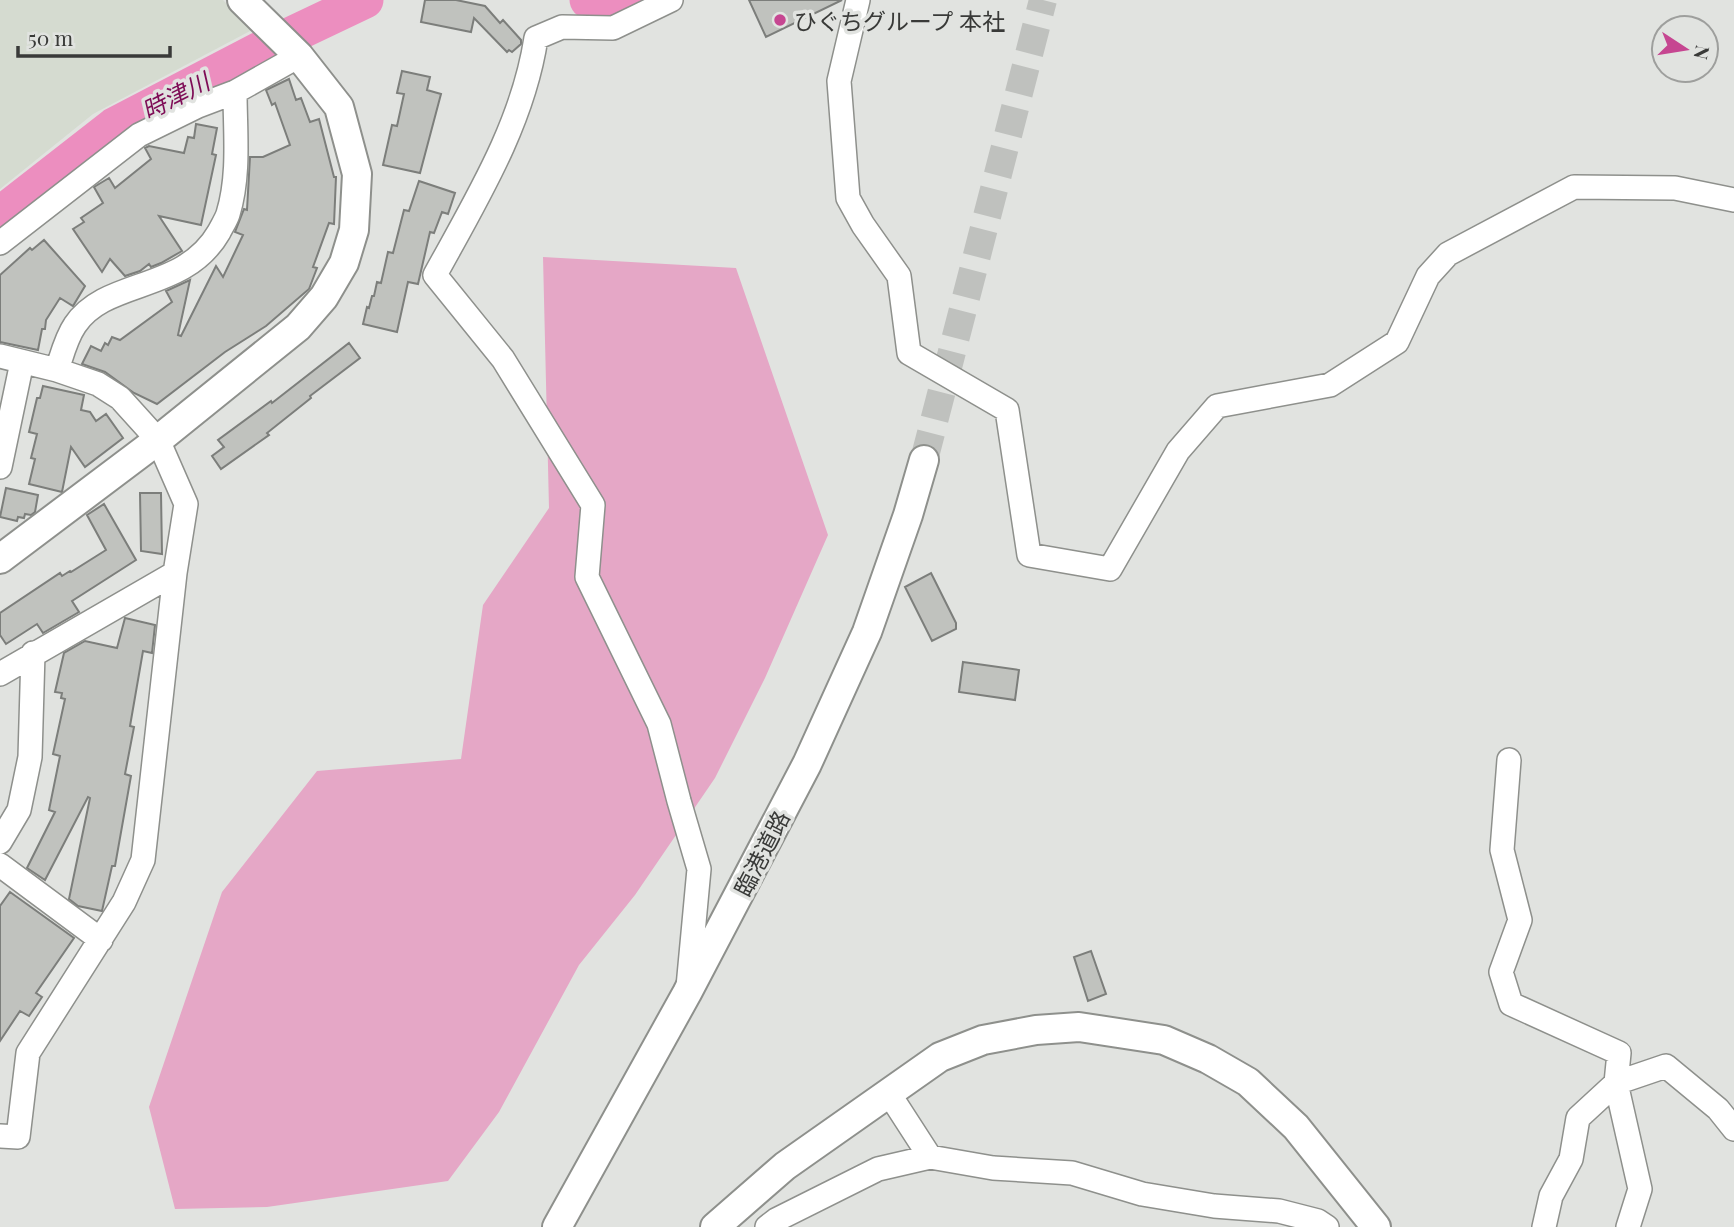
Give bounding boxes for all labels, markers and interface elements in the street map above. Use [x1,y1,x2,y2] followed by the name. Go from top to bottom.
[794,5,1005,36] place label: ひぐちグループ 本社
[772,12,788,28] marker: ひぐちグループ 本社
[18,14,170,58] scale bar
[1650,14,1720,84] north arrow
[28,23,74,51] text: 50 m
[1688,43,1717,62] text: N
[136,63,217,126] water label: 時津川
[726,805,796,901] street label: 臨港道路

